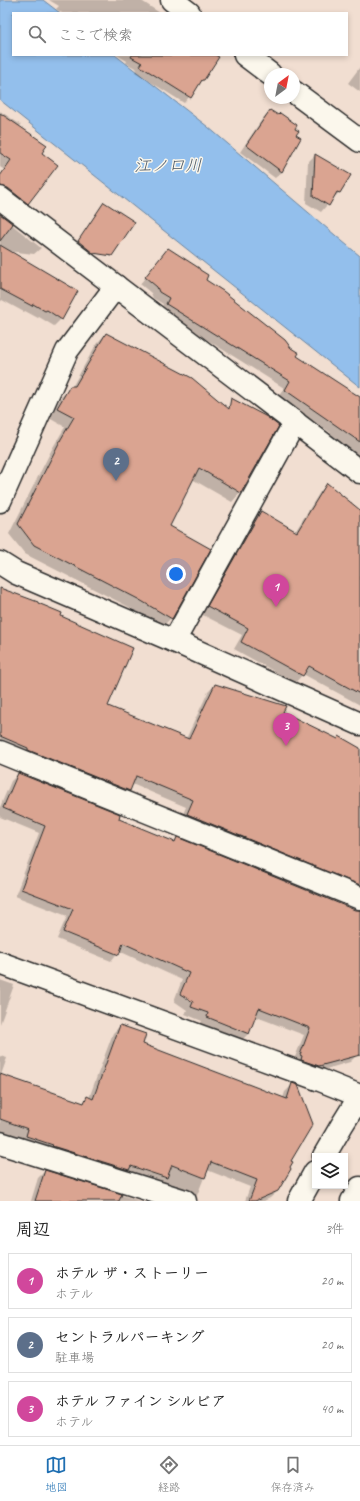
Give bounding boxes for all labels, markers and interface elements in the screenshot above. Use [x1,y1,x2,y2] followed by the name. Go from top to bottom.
[12,12,348,56] search box
[26,23,48,45] icon: search
[58,26,133,45] text: ここで検索
[264,68,300,104] north arrow
[134,155,202,176] water label: 江ノ口川
[103,448,129,481] pin: 2
[166,564,186,584] your location
[263,574,289,607] pin: 1
[273,713,299,746] pin: 3
[312,1153,348,1189] map controls
[312,1153,348,1189] button: layers
[16,1219,50,1240] text: 周辺
[325,1221,344,1237] text: 3件
[55,1264,209,1283] text: ホテル ザ・ストーリー
[27,1273,33,1289] text: 1
[321,1273,343,1289] text: 20 m
[55,1286,93,1302] text: ホテル
[55,1328,204,1347] text: セントラルパーキング
[27,1337,33,1353] text: 2
[321,1337,343,1353] text: 20 m
[55,1350,94,1366] text: 駐車場
[55,1392,226,1411] text: ホテル ファイン シルビア
[27,1401,33,1417] text: 3
[321,1401,343,1417] text: 40 m
[55,1414,93,1430] text: ホテル
[45,1454,67,1494] tab: 地図
[158,1454,180,1494] tab: 経路
[271,1454,315,1494] tab: 保存済み

